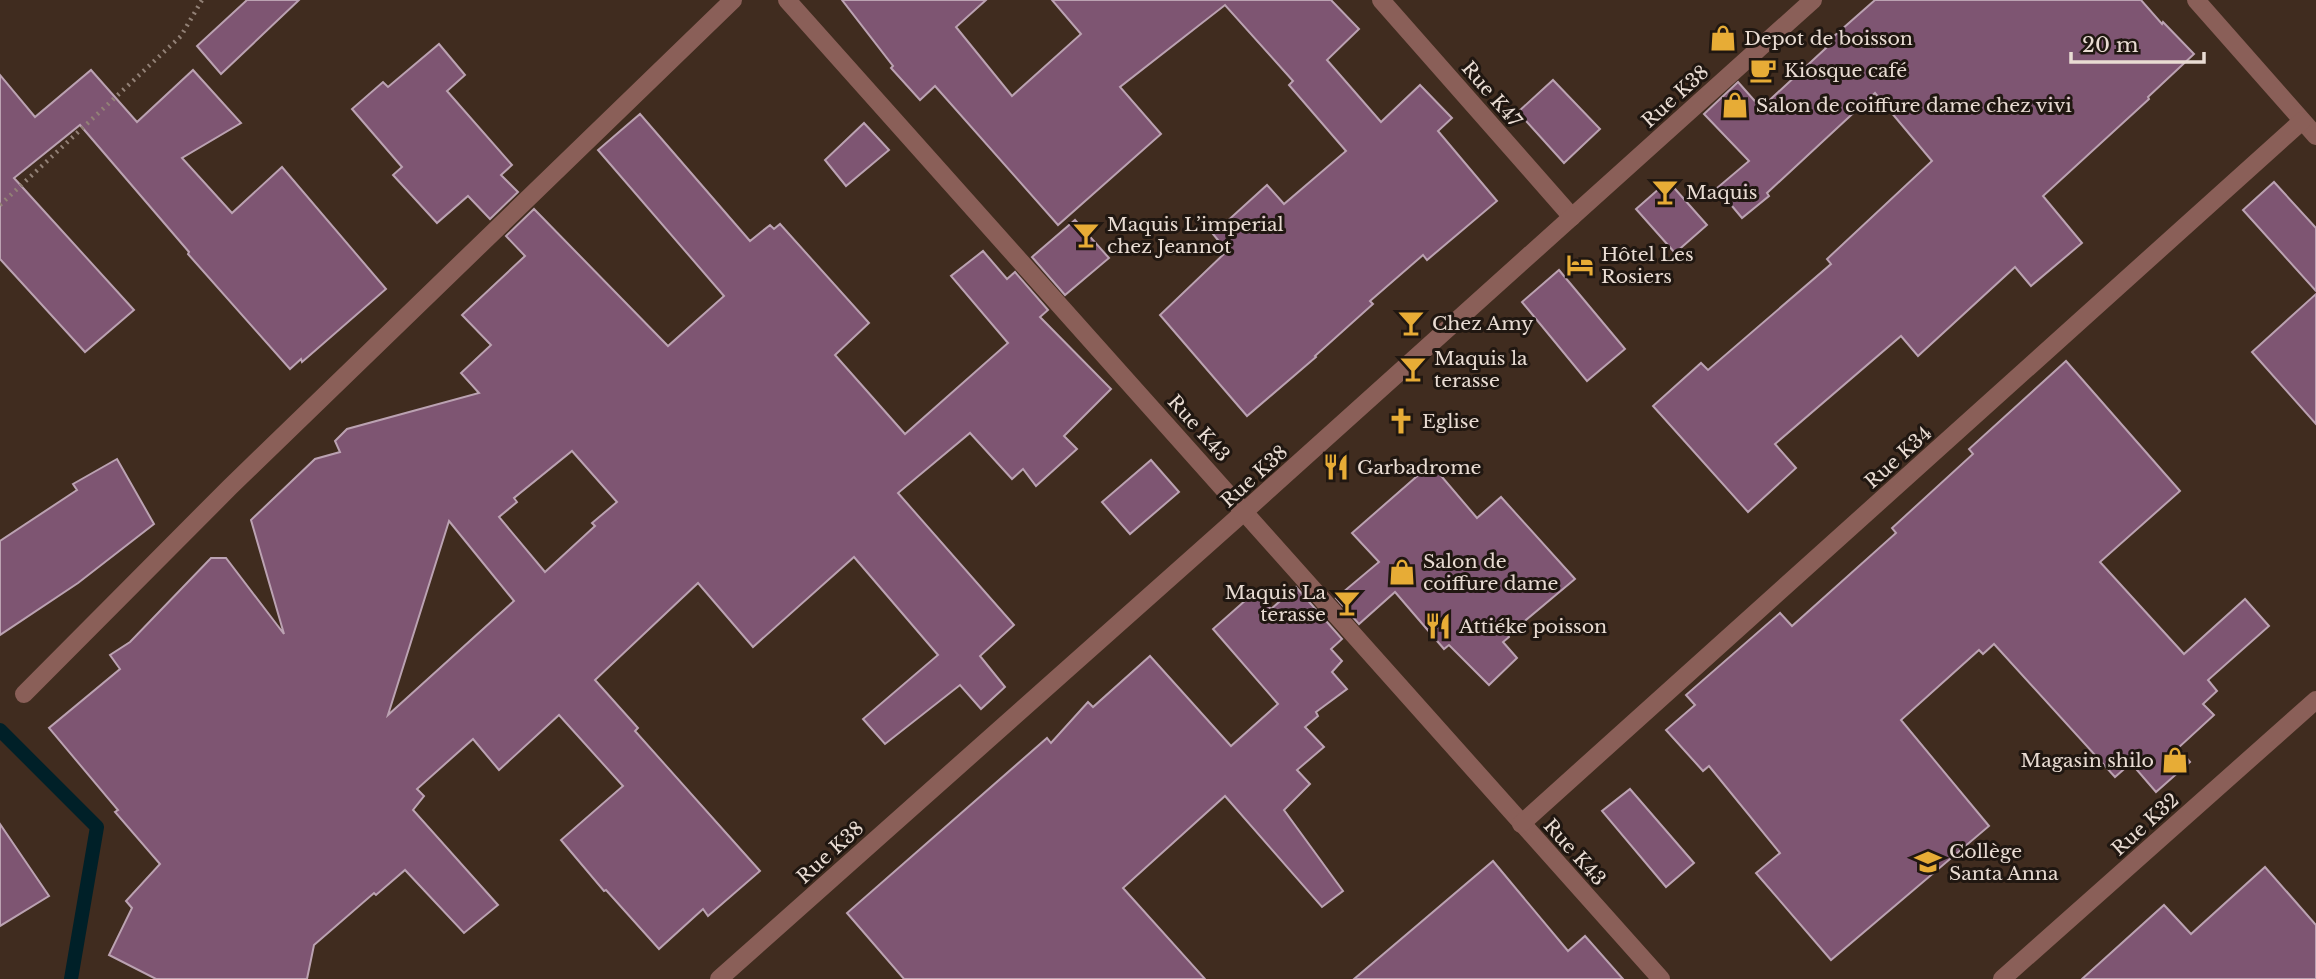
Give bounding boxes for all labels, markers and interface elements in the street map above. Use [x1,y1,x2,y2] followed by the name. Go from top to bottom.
[2071,21,2204,65] scale bar
[1708,23,1738,53] shop icon: Depot de boisson
[1744,27,1913,50] place label: Depot de boisson
[2082,32,2139,58] text: 20 m
[1748,55,1778,85] cafe icon: Kiosque café
[1457,57,1527,132] street label: Rue K47
[1784,59,1907,82] place label: Kiosque café
[1637,60,1714,132] street label: Rue K38
[1720,90,1750,120] shop icon: Salon de coiffure dame chez vivi
[1756,94,2072,117] place label: Salon de coiffure dame chez vivi
[1650,177,1680,207] bar icon: Maquis
[1686,181,1757,204] place label: Maquis
[1107,213,1284,258] place label: Maquis L’imperial chez Jeannot
[1071,220,1101,250] bar icon: Maquis L’imperial chez Jeannot
[1601,243,1694,288] place label: Hôtel Les Rosiers
[1565,250,1595,280] hotel icon: Hôtel Les Rosiers
[1396,308,1426,338] bar icon: Chez Amy
[1432,312,1533,335] place label: Chez Amy
[1434,347,1528,392] place label: Maquis la terasse
[1398,354,1428,384] bar icon: Maquis la terasse
[1163,390,1234,466] street label: Rue K43
[1386,406,1416,436] church icon: Eglise
[1422,410,1479,433] place label: Eglise
[1860,422,1936,493] street label: Rue K34
[1216,440,1293,512] street label: Rue K38
[1321,452,1351,482] restaurant icon: Garbadrome
[1357,456,1481,479] place label: Garbadrome
[1423,550,1559,595] place label: Salon de coiffure dame
[1387,557,1417,587] shop icon: Salon de coiffure dame
[1225,581,1326,626] place label: Maquis La terasse
[1332,588,1362,618] bar icon: Maquis La terasse
[1423,611,1453,641] restaurant icon: Attiéke poisson
[1458,615,1607,638] place label: Attiéke poisson
[2160,745,2190,775] shop icon: Magasin shilo
[2020,749,2154,772] place label: Magasin shilo
[2107,788,2184,860] street label: Rue K32
[1539,814,1610,890] street label: Rue K43
[792,816,869,888] street label: Rue K38
[1949,840,2059,885] place label: Collège Santa Anna
[1913,847,1943,877] school or university icon: Collège Santa Anna

